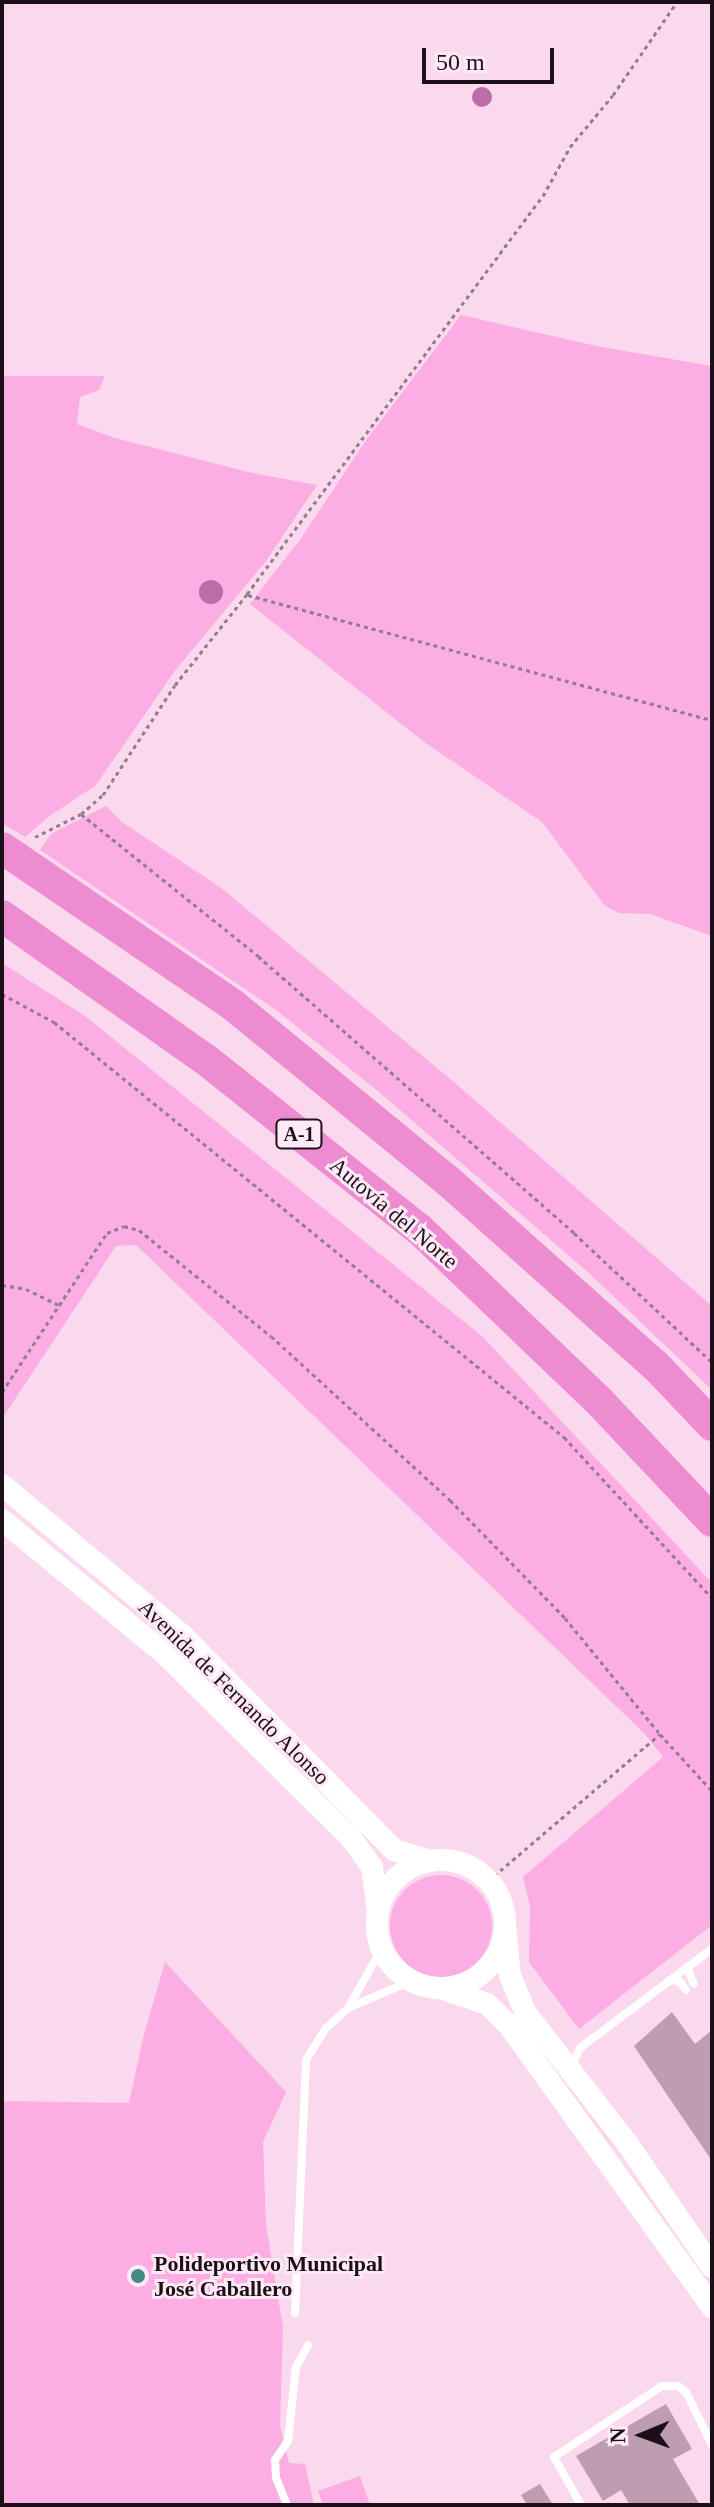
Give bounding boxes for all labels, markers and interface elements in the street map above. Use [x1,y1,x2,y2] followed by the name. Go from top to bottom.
[426,32,558,82] scale bar
[436,49,485,75] text: 50 m
[275,1118,323,1150] road number: A-1
[325,1152,463,1274] street label: Autovía del Norte
[132,1593,336,1791] street label: Avenida de Fernando Alonso
[154,2250,383,2302] place label: Polideportivo Municipal José Caballero
[129,2267,147,2285] marker: Polideportivo Municipal José Caballero
[602,2395,682,2475] north arrow
[605,2427,630,2444] text: N

